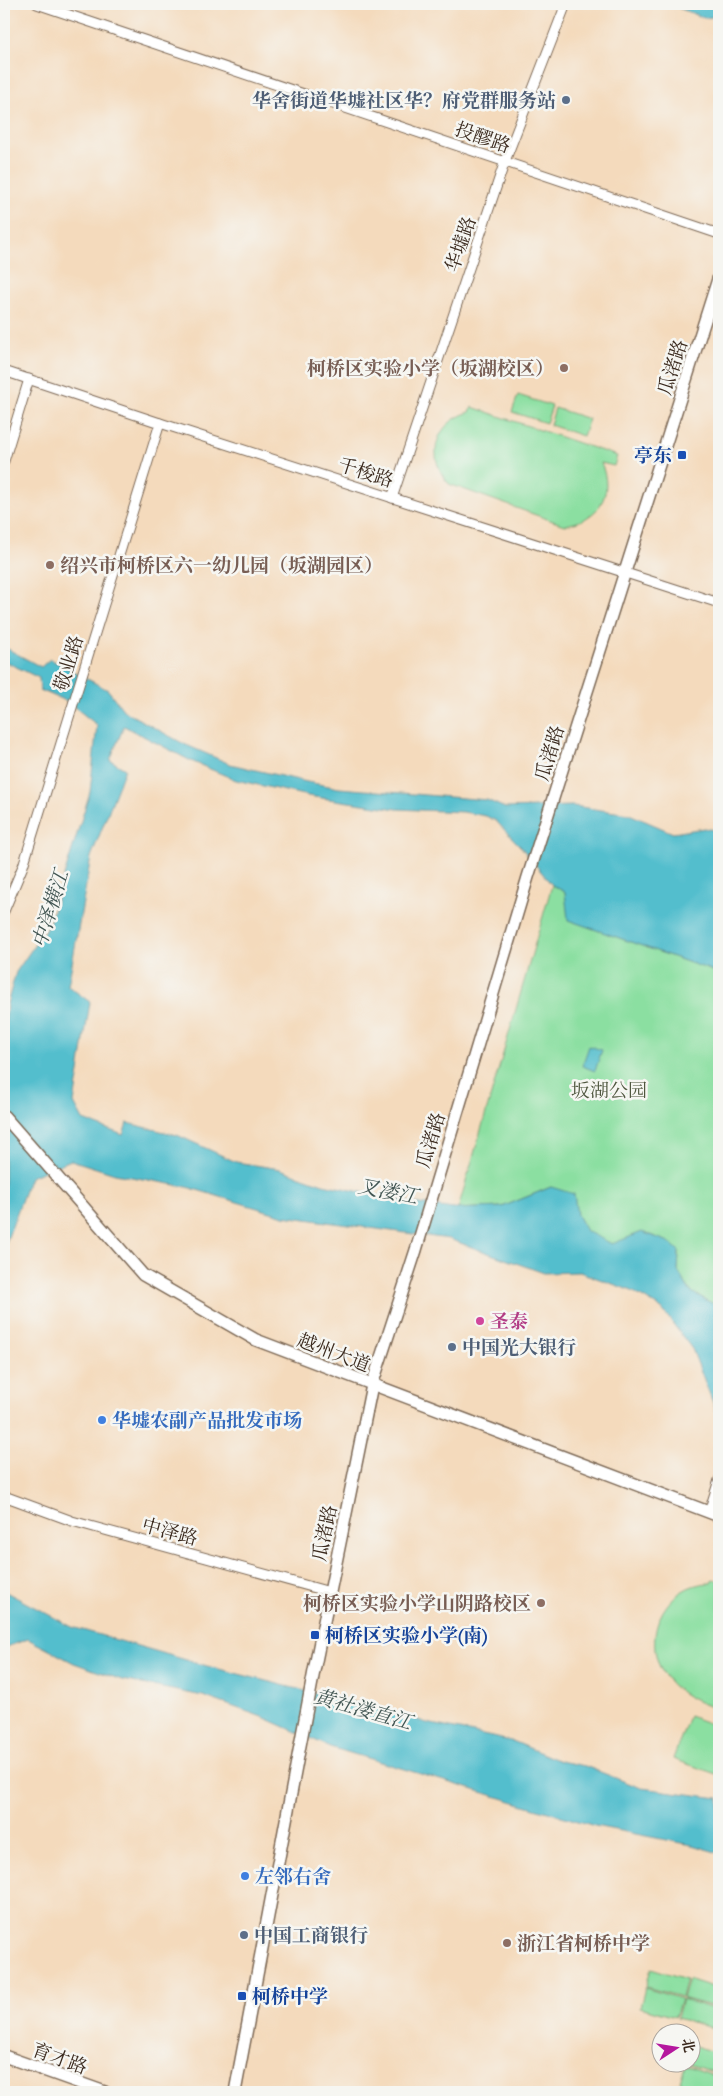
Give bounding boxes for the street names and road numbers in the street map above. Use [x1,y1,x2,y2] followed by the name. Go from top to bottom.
[452,118,513,158] street label: 投醪路
[441,214,481,275] street label: 华墟路
[654,337,692,398] street label: 瓜渚路
[335,454,396,492] street label: 千梭路
[50,633,88,694] street label: 敬业路
[531,723,569,784] street label: 瓜渚路
[412,1110,450,1171] street label: 瓜渚路
[294,1329,373,1377] street label: 越州大道
[308,1503,342,1563] street label: 瓜渚路
[139,1514,200,1550] street label: 中泽路
[29,2039,90,2079] street label: 育才路

